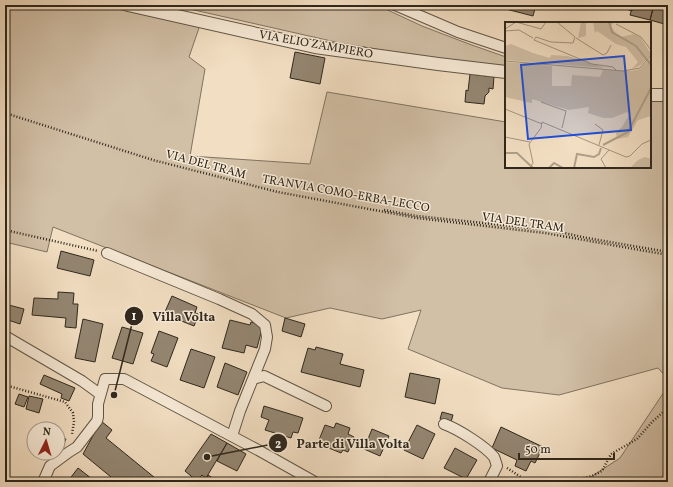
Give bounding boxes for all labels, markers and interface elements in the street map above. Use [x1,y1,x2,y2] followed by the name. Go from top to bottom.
[505,22,651,168] inset map
[258,27,374,63] street label: VIA ELIO ZAMPIERO
[164,147,248,183] street label: VIA DEL TRAM
[261,171,431,217] street label: TRANVIA COMO-ERBA-LECCO
[481,209,565,237] street label: VIA DEL TRAM
[124,304,223,329] callout: Villa Volta
[132,309,137,325] text: 1
[153,309,215,327] text: Villa Volta
[26,421,66,461] north arrow
[42,425,51,440] text: N
[268,431,417,456] callout: Parte di Villa Volta
[519,435,614,461] scale bar
[296,436,410,454] text: Parte di Villa Volta
[275,437,281,453] text: 2
[525,442,551,458] text: 50 m

